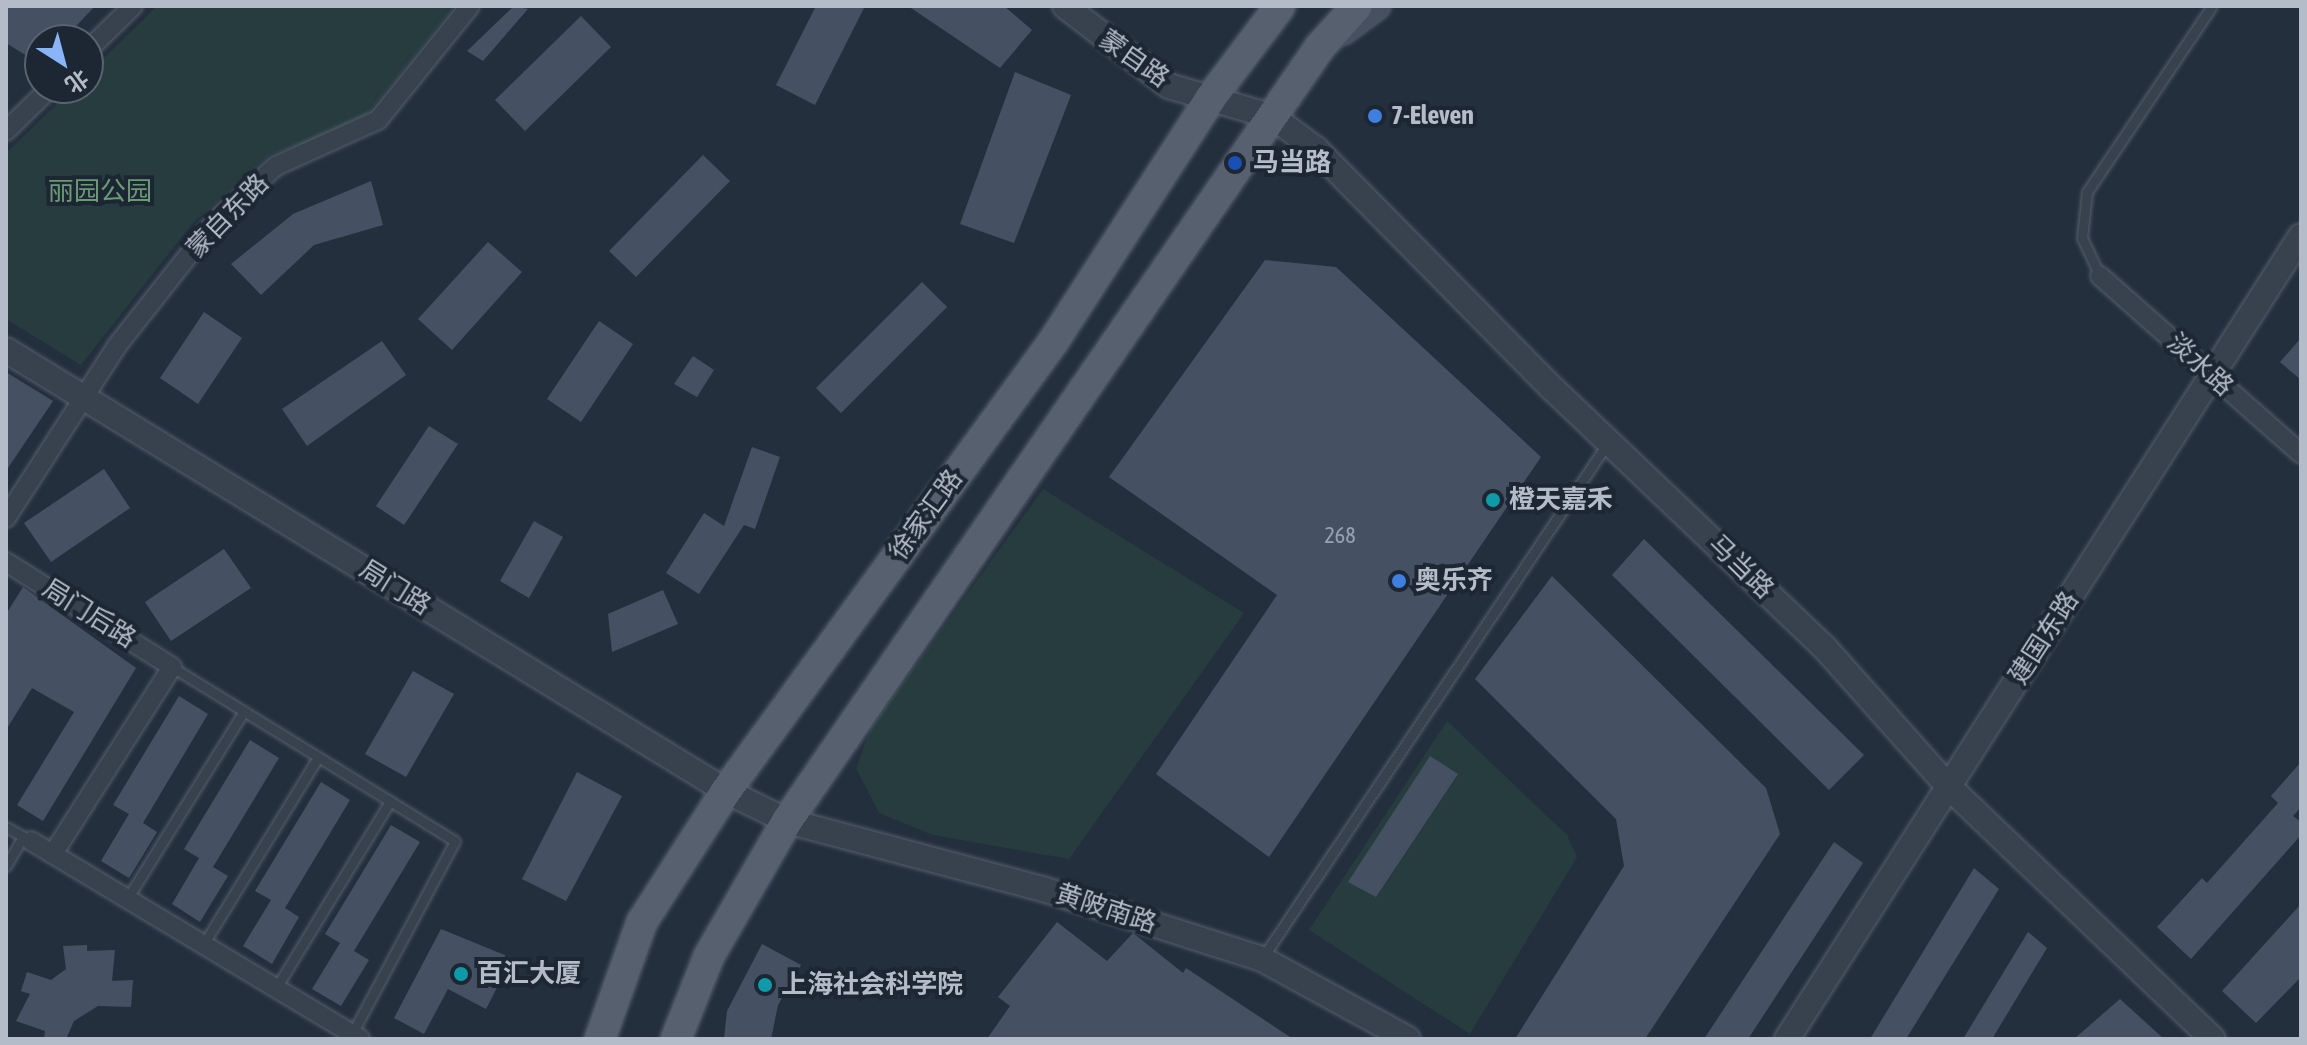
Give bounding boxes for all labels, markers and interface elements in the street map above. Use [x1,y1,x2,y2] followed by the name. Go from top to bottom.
[24,24,104,104] north arrow
[1093,24,1175,94] street label: 蒙自路
[60,65,93,99] text: 北
[1391,100,1474,132] place label: 7-Eleven
[1366,107,1384,125] marker: 7-Eleven
[1253,147,1331,179] place label: 马当路
[1224,152,1246,174] marker: 马当路
[181,168,275,264] street label: 蒙自东路
[48,176,152,208] park label: 丽园公园
[2161,327,2239,403] street label: 淡水路
[883,464,969,566] street label: 徐家汇路
[1509,484,1613,516] place label: 橙天嘉禾
[1484,491,1502,509] marker: 橙天嘉禾
[1324,523,1356,549] house number: 268
[1702,529,1780,605] street label: 马当路
[354,554,436,622] street label: 局门路
[1415,565,1493,597] place label: 奥乐齐
[1390,572,1408,590] marker: 奥乐齐
[37,573,141,655] street label: 局门后路
[2003,586,2085,690] street label: 建国东路
[1052,878,1160,940] street label: 黄陂南路
[477,958,581,990] place label: 百汇大厦
[452,965,470,983] marker: 百汇大厦
[781,969,963,1001] place label: 上海社会科学院
[756,976,774,994] marker: 上海社会科学院

